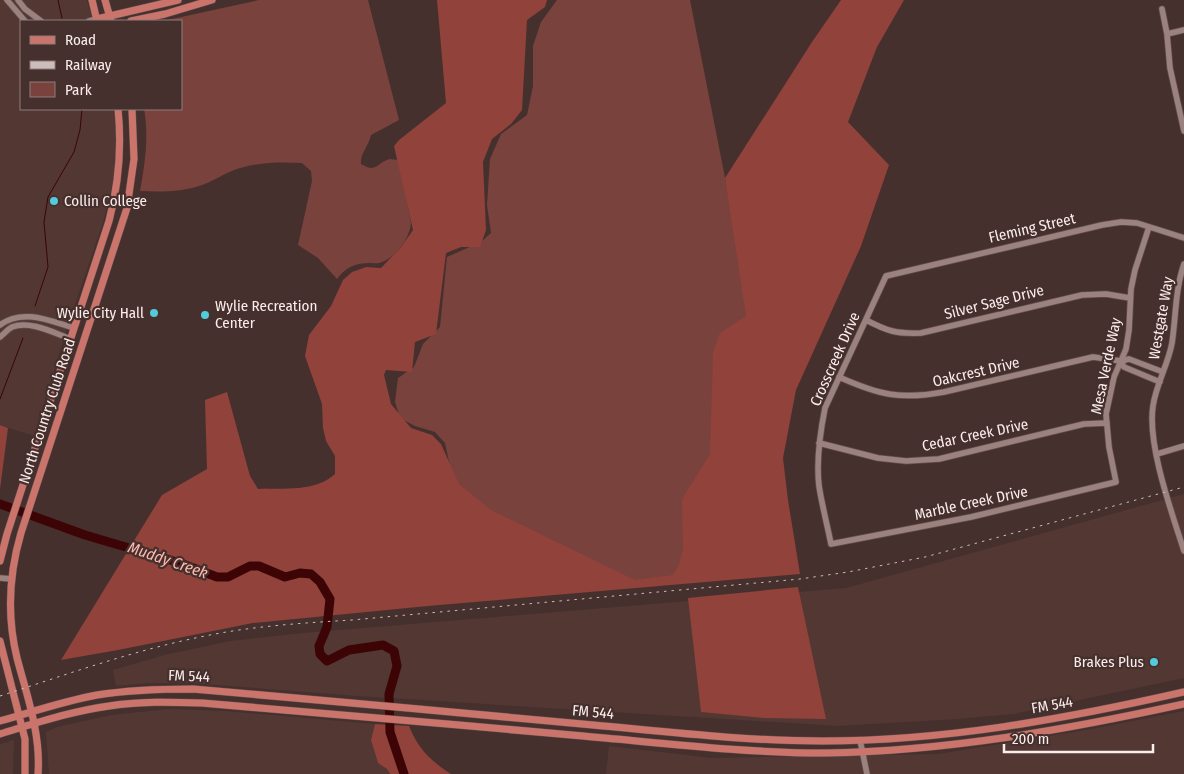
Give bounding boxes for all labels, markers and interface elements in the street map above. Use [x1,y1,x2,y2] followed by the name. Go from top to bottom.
[20,20,182,110] legend
[65,31,96,49] text: Road
[65,56,112,74] text: Railway
[65,81,92,99] text: Park
[64,192,147,210] place label: Collin College
[48,195,60,207] marker: Collin College
[987,209,1077,247] street label: Fleming Street
[1145,275,1177,361] street label: Westgate Way
[942,281,1046,323] street label: Silver Sage Drive
[215,297,317,332] place label: Wylie Recreation Center
[57,304,144,322] place label: Wylie City Hall
[148,307,160,319] marker: Wylie City Hall
[199,309,211,321] marker: Wylie Recreation Center
[806,309,864,409] street label: Crosscreek Drive
[1087,316,1125,416] street label: Mesa Verde Way
[15,336,79,486] street label: North Country Club Road
[931,353,1021,391] street label: Oakcrest Drive
[920,415,1030,455] street label: Cedar Creek Drive
[913,482,1029,524] street label: Marble Creek Drive
[125,537,211,583] water label: Muddy Creek
[1074,653,1144,671] place label: Brakes Plus
[1148,656,1160,668] marker: Brakes Plus
[168,666,210,686] street label: FM 544
[1030,692,1074,718] street label: FM 544
[571,701,615,723] street label: FM 544
[1004,722,1153,754] scale bar
[1012,730,1049,748] text: 200 m

